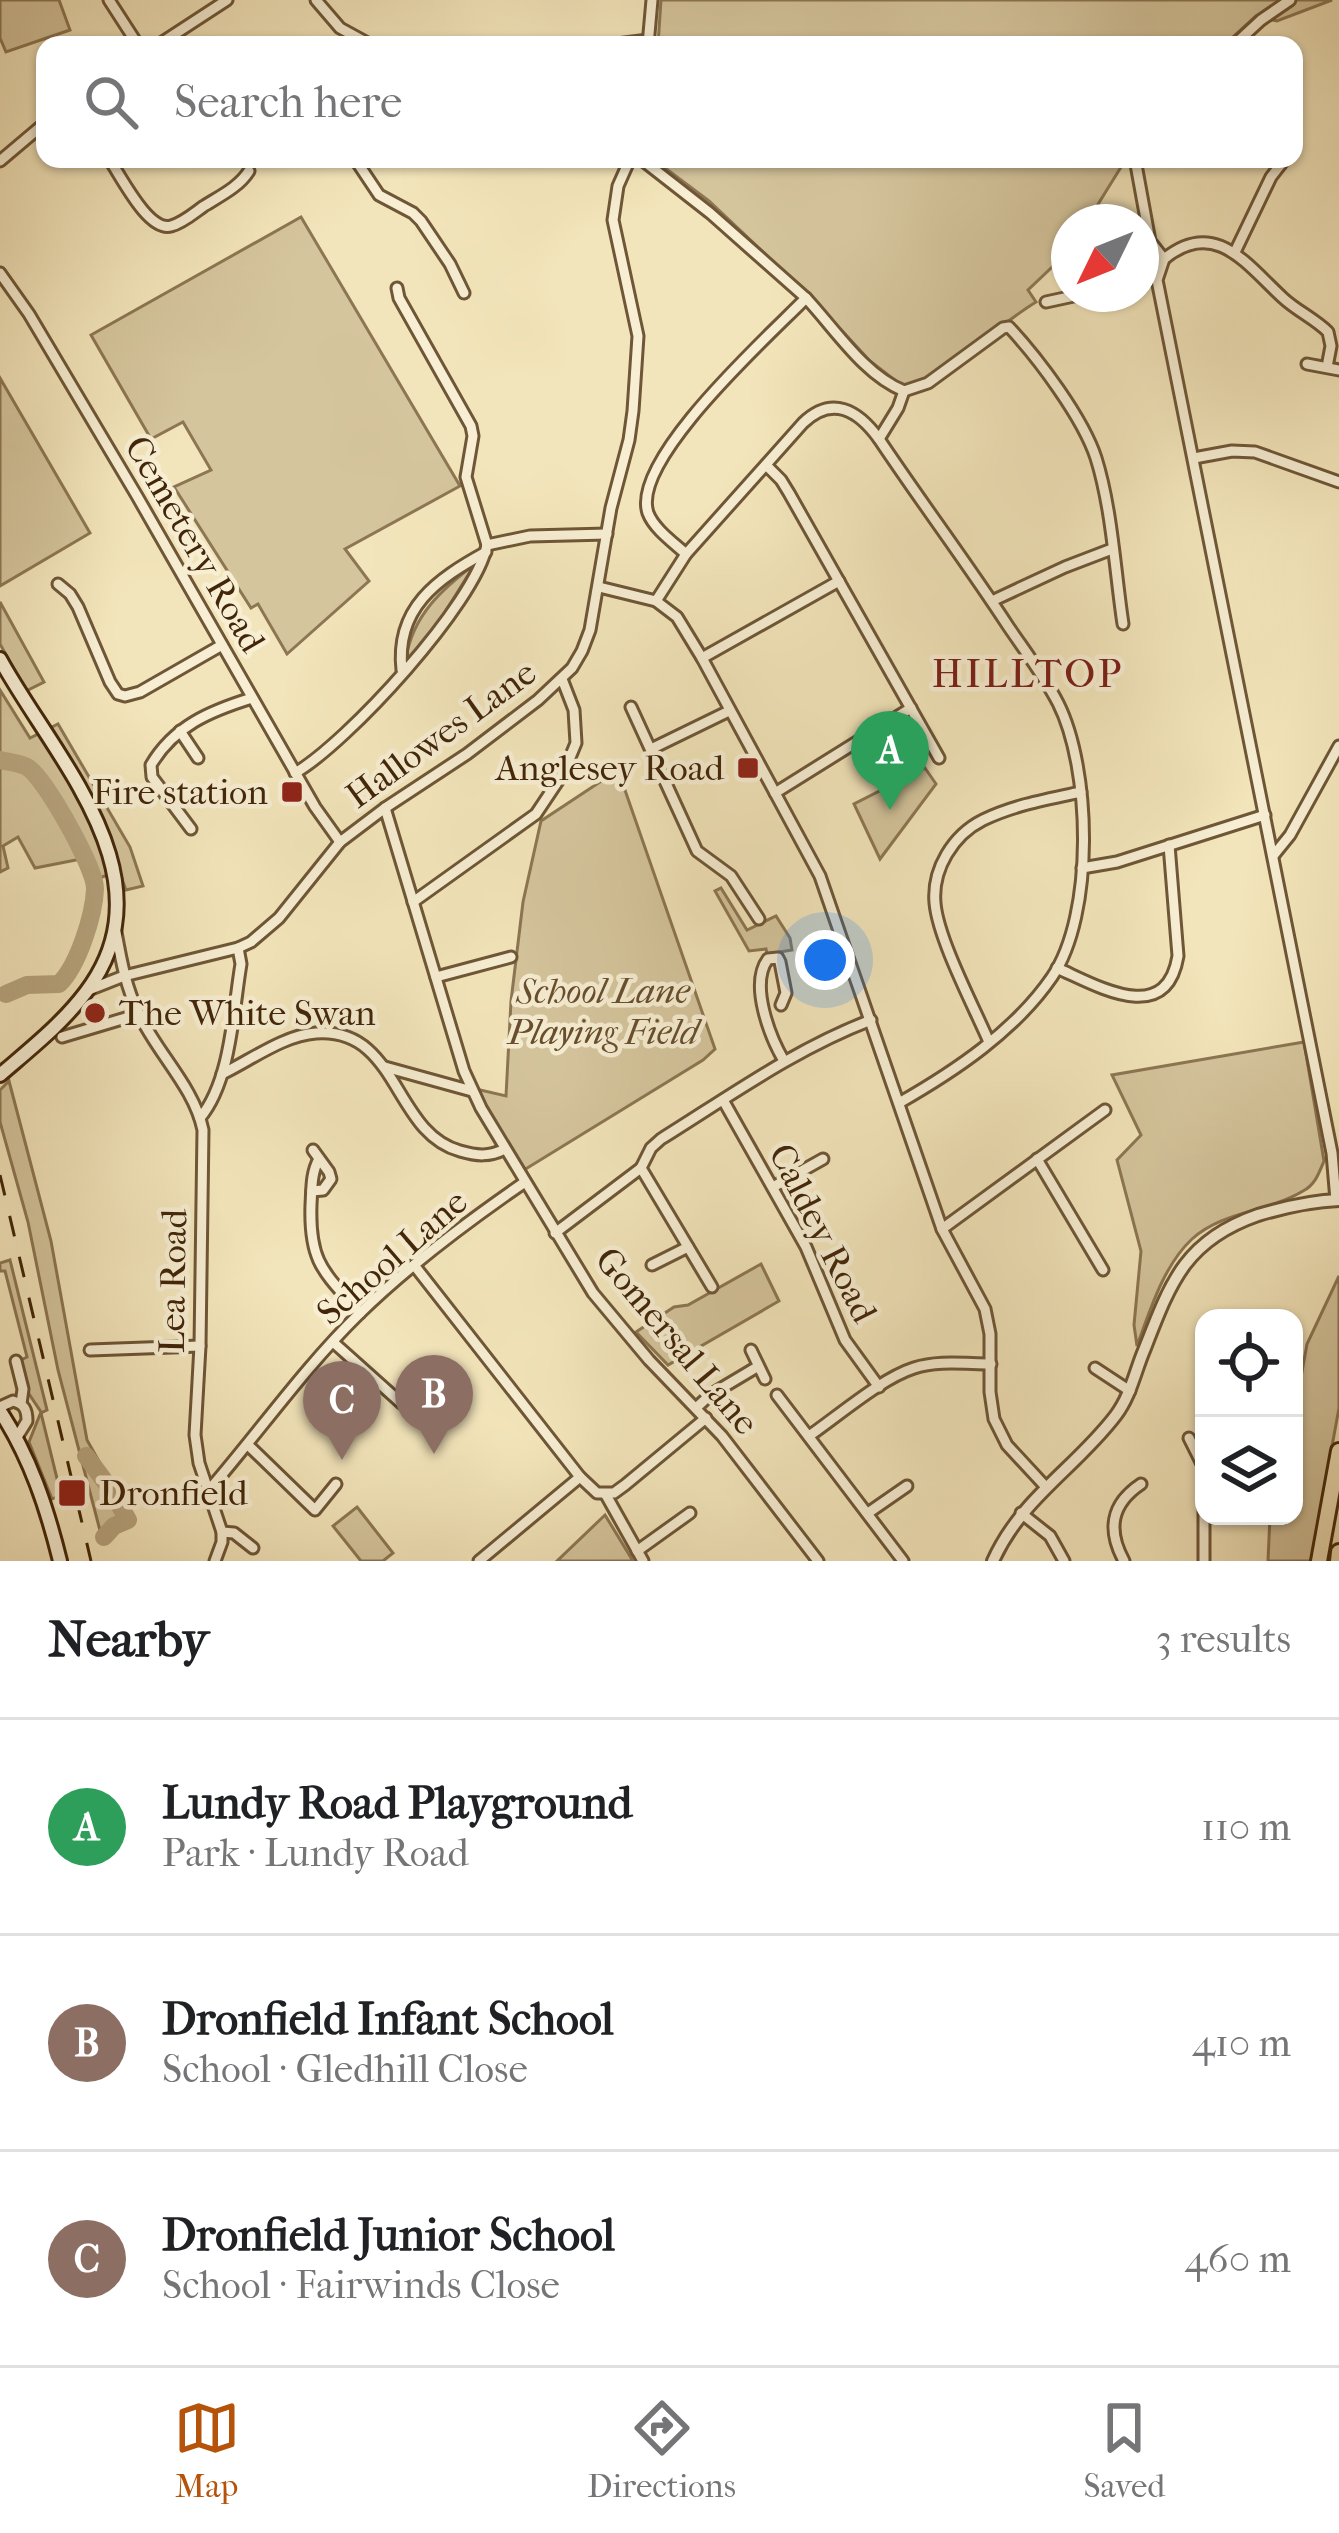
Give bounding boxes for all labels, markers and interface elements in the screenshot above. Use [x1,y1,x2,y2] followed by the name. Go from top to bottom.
[36,36,1303,168] search box
[78,69,144,135] icon: search
[174,76,402,129] text: Search here
[1051,204,1159,312] north arrow
[116,428,274,660] street label: Cemetery Road
[338,651,544,817] street label: Hallowes Lane
[932,651,1124,697] district label: HILLTOP
[851,711,929,810] pin: A
[493,747,724,789] place label: Anglesey Road
[735,755,761,781] marker: Anglesey Road
[93,771,268,813] place label: Fire station
[279,779,305,805] marker: Fire station
[795,930,855,990] your location
[506,970,703,1053] park label: School Lane Playing Field
[119,992,376,1034] place label: The White Swan
[82,1000,108,1026] marker: The White Swan
[760,1137,886,1330] street label: Caldey Road
[308,1180,476,1334] street label: School Lane
[151,1208,195,1353] street label: Lea Road
[587,1239,767,1443] street label: Gomersal Lane
[1195,1309,1303,1525] map controls
[1195,1309,1303,1417] button: locate
[395,1355,473,1454] pin: B
[303,1361,381,1460] pin: C
[1195,1417,1303,1525] button: layers
[99,1472,248,1514] place label: Dronfield
[56,1477,88,1509] marker: Dronfield
[48,1609,209,1669] text: Nearby
[1156,1616,1291,1662] text: 3 results
[162,1777,632,1830] text: Lundy Road Playground
[74,1804,100,1850] text: A
[1201,1804,1291,1850] text: 110 m
[162,1830,469,1876] text: Park · Lundy Road
[162,1993,614,2046] text: Dronfield Infant School
[74,2020,100,2066] text: B
[1192,2020,1291,2066] text: 410 m
[162,2046,528,2092] text: School · Gledhill Close
[162,2209,615,2262] text: Dronfield Junior School
[74,2236,100,2282] text: C
[1185,2236,1291,2282] text: 460 m
[162,2262,560,2308] text: School · Fairwinds Close
[174,2395,240,2506] tab: Map
[587,2395,736,2506] tab: Directions
[1083,2395,1165,2506] tab: Saved

